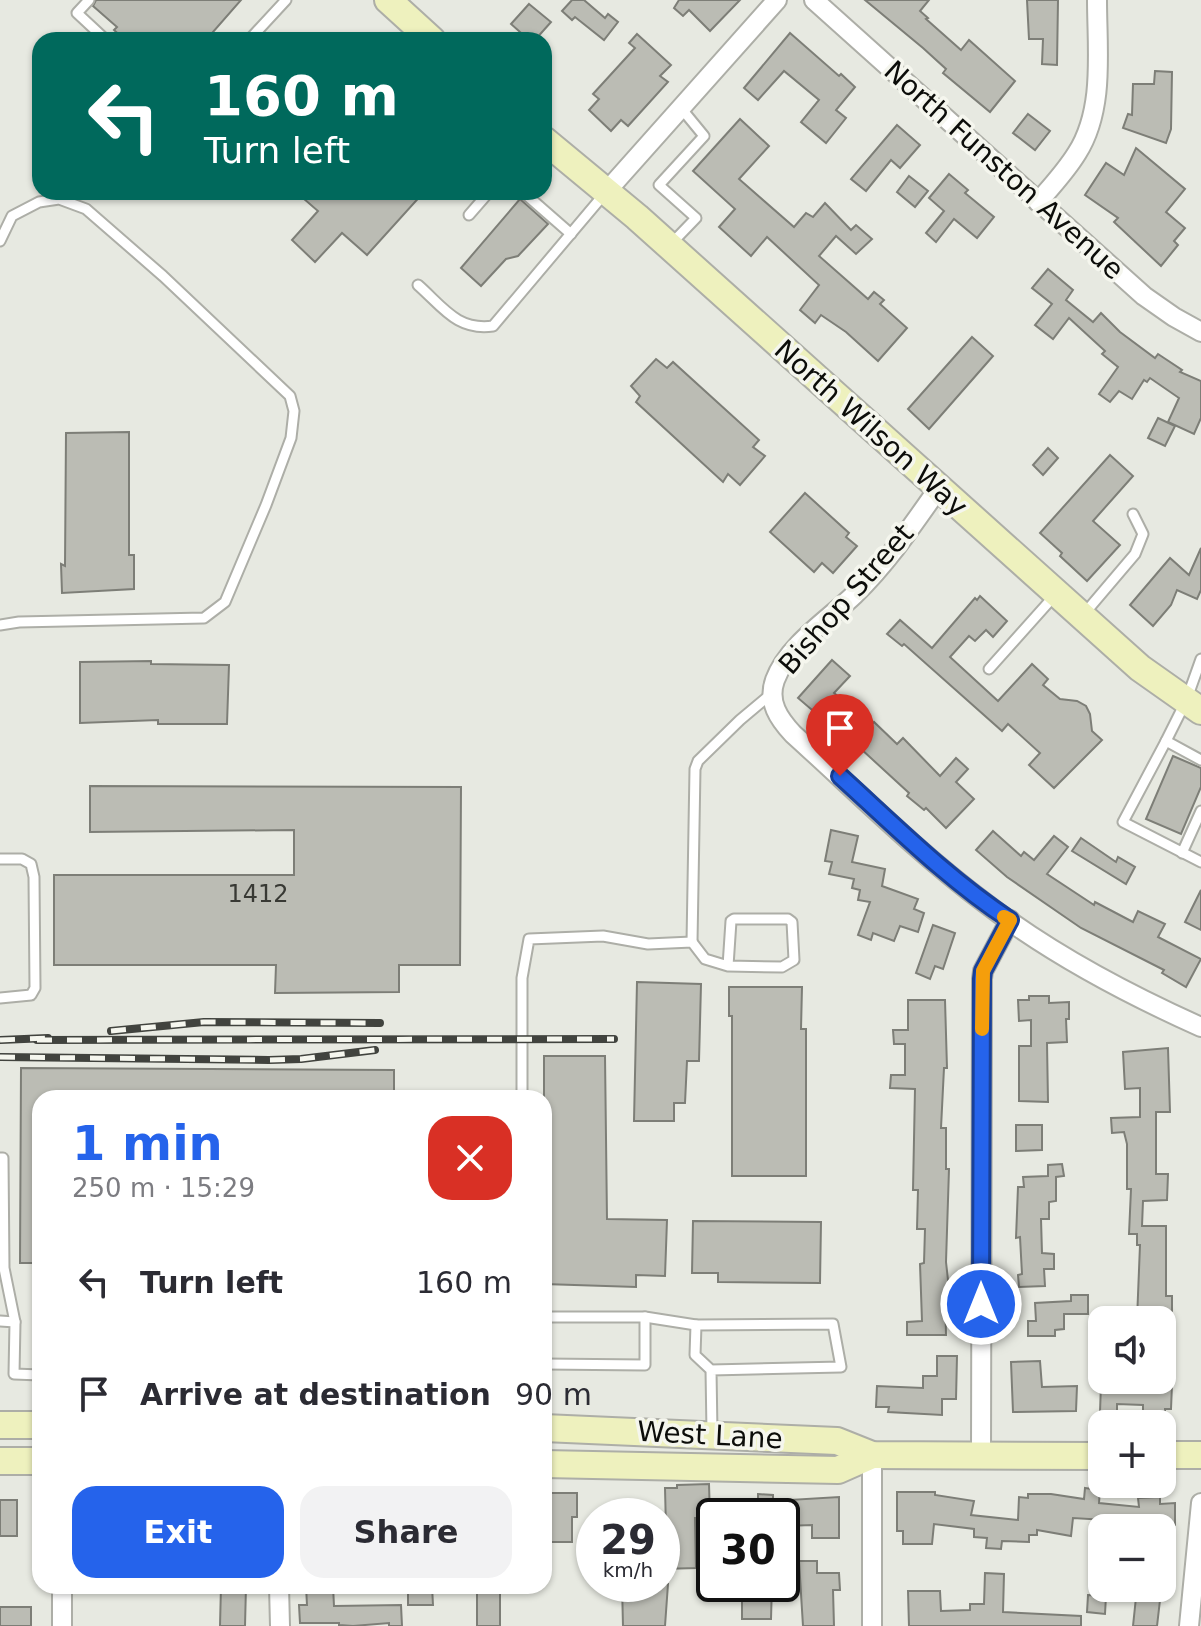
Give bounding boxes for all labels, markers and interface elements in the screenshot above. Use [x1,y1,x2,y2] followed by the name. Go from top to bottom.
[878,54,1130,286] street label: North Funston Avenue
[204,63,399,128] text: 160 m
[72,64,176,168] icon: left
[204,130,350,171] text: Turn left
[768,333,974,523] street label: North Wilson Way
[772,517,920,681] street label: Bishop Street
[806,694,874,776] pin
[818,706,862,750] icon: arrive
[227,880,289,908] house number: 1412
[72,1115,223,1171] text: 1 min
[428,1116,512,1200] button: close
[72,1173,255,1203] text: 250 m · 15:29
[72,1260,116,1304] icon: left
[939,1262,1023,1346] position arrow
[140,1265,283,1300] text: Turn left
[416,1265,512,1300] text: 160 m
[1088,1306,1176,1602] map controls
[1088,1306,1176,1394] button: sound
[72,1372,116,1416] icon: arrive
[140,1377,491,1412] text: Arrive at destination
[515,1377,592,1412] text: 90 m
[1088,1410,1176,1498] button: +
[637,1415,783,1455] street label: West Lane
[72,1486,284,1578] button: Exit
[300,1486,512,1578] button: Share
[696,1498,800,1602] speed limit sign: 30
[1088,1514,1176,1602] button: −
[600,1517,656,1563] text: 29
[603,1558,653,1582] text: km/h

